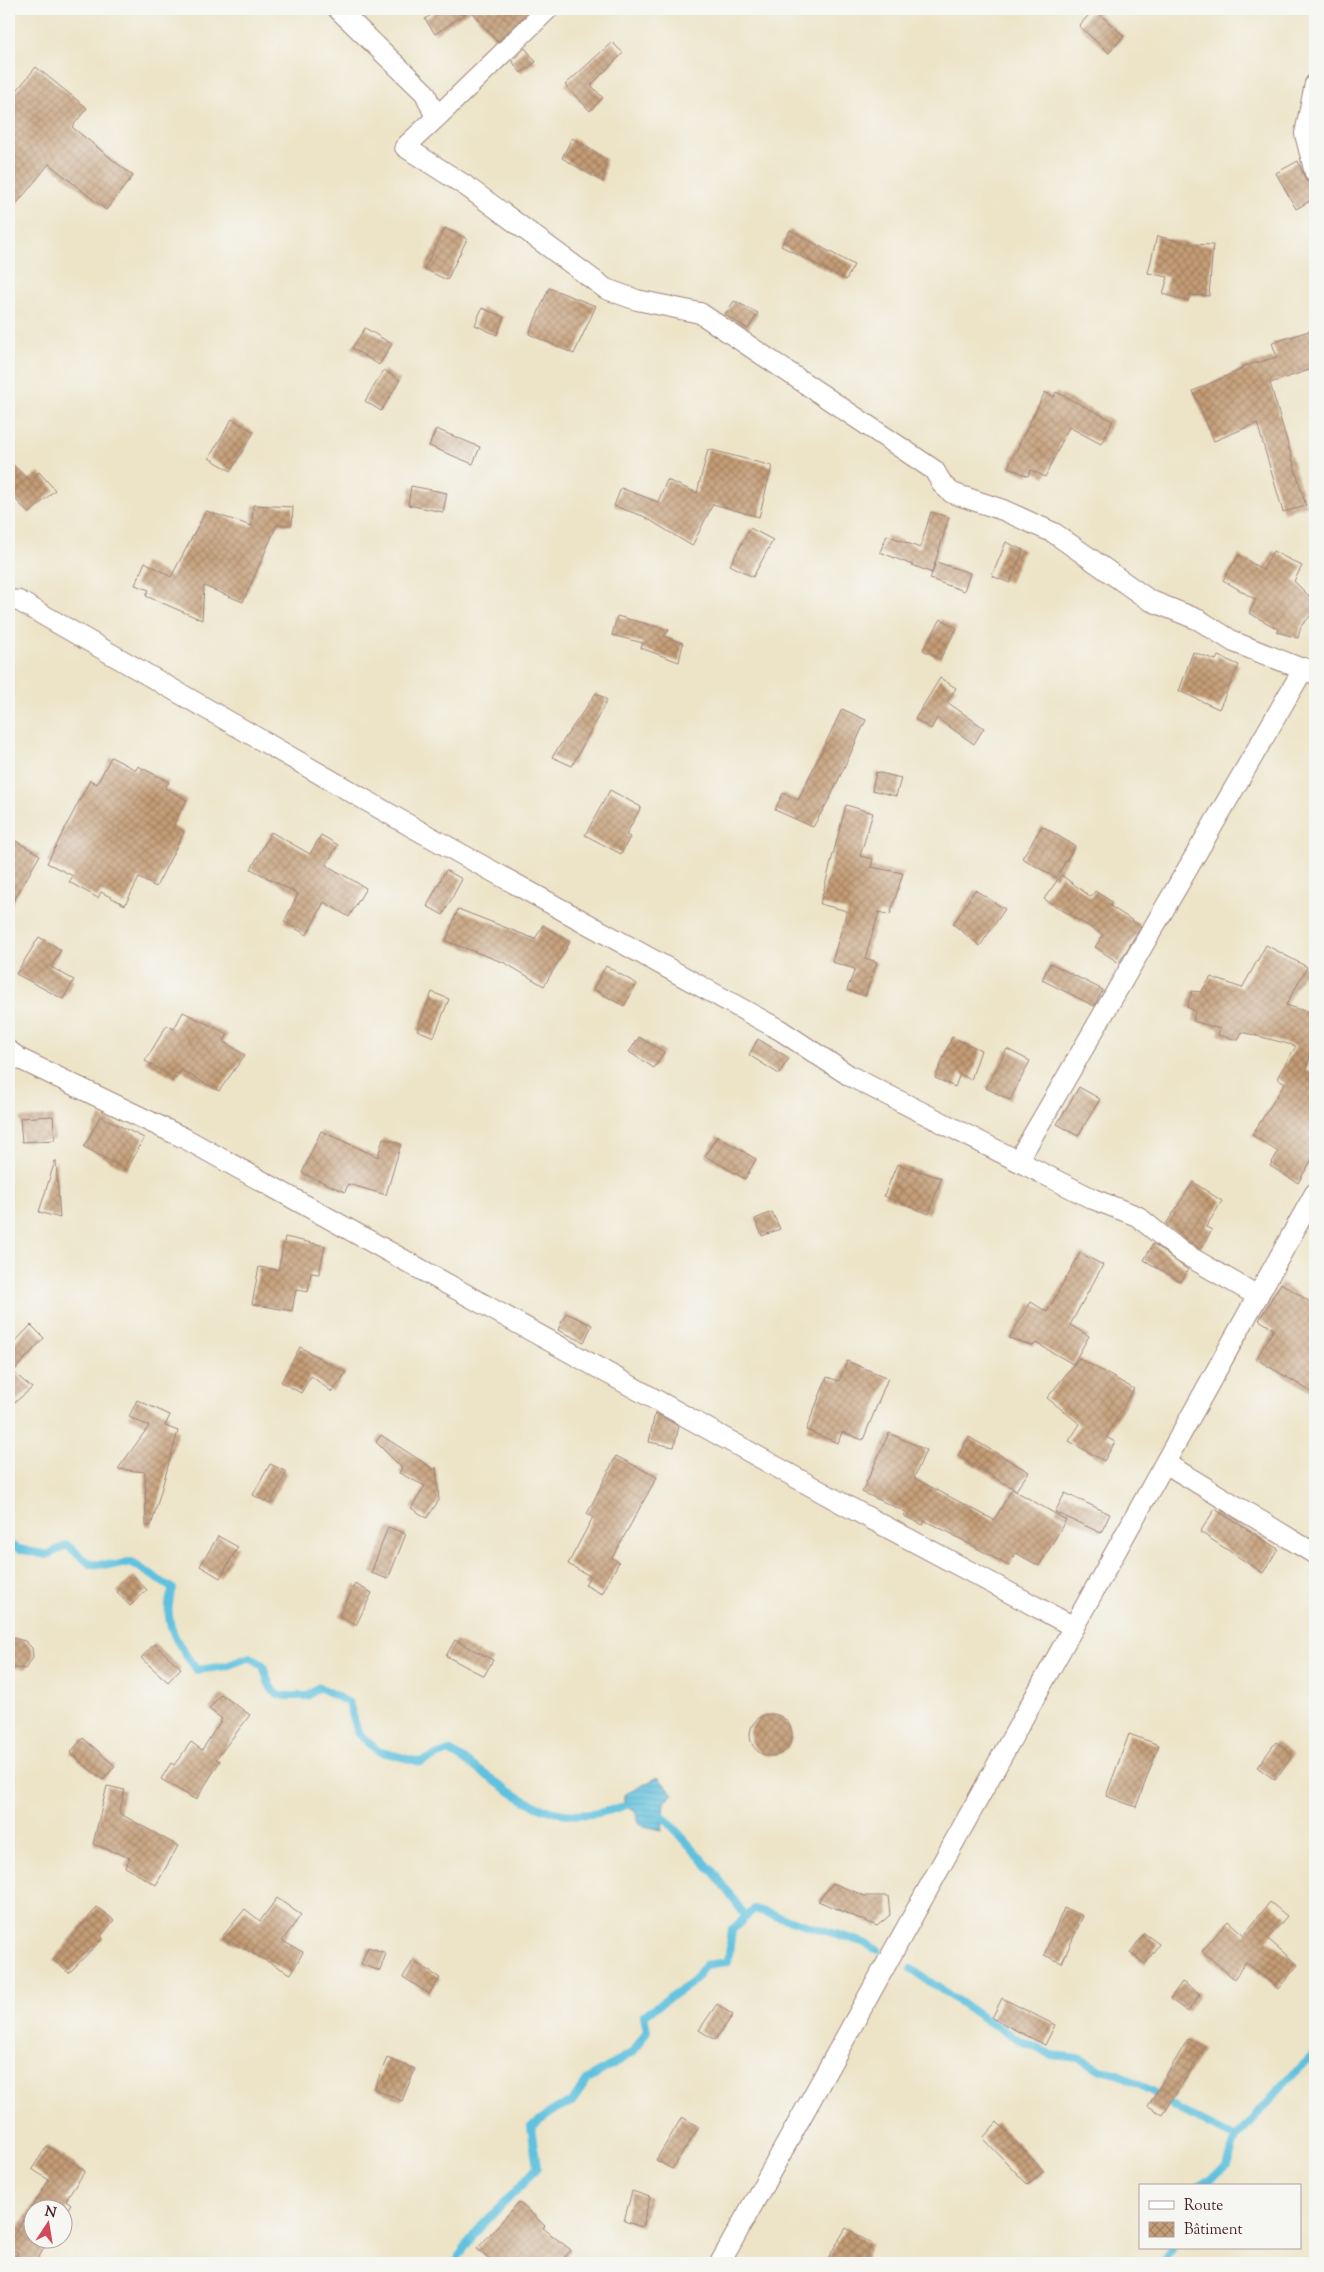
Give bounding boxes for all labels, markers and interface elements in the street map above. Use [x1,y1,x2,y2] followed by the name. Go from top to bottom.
[1139,2184,1302,2250] legend
[1184,2196,1223,2217] text: Route
[22,2200,72,2250] north arrow
[43,2202,58,2224] text: N
[1184,2220,1243,2241] text: Bâtiment

